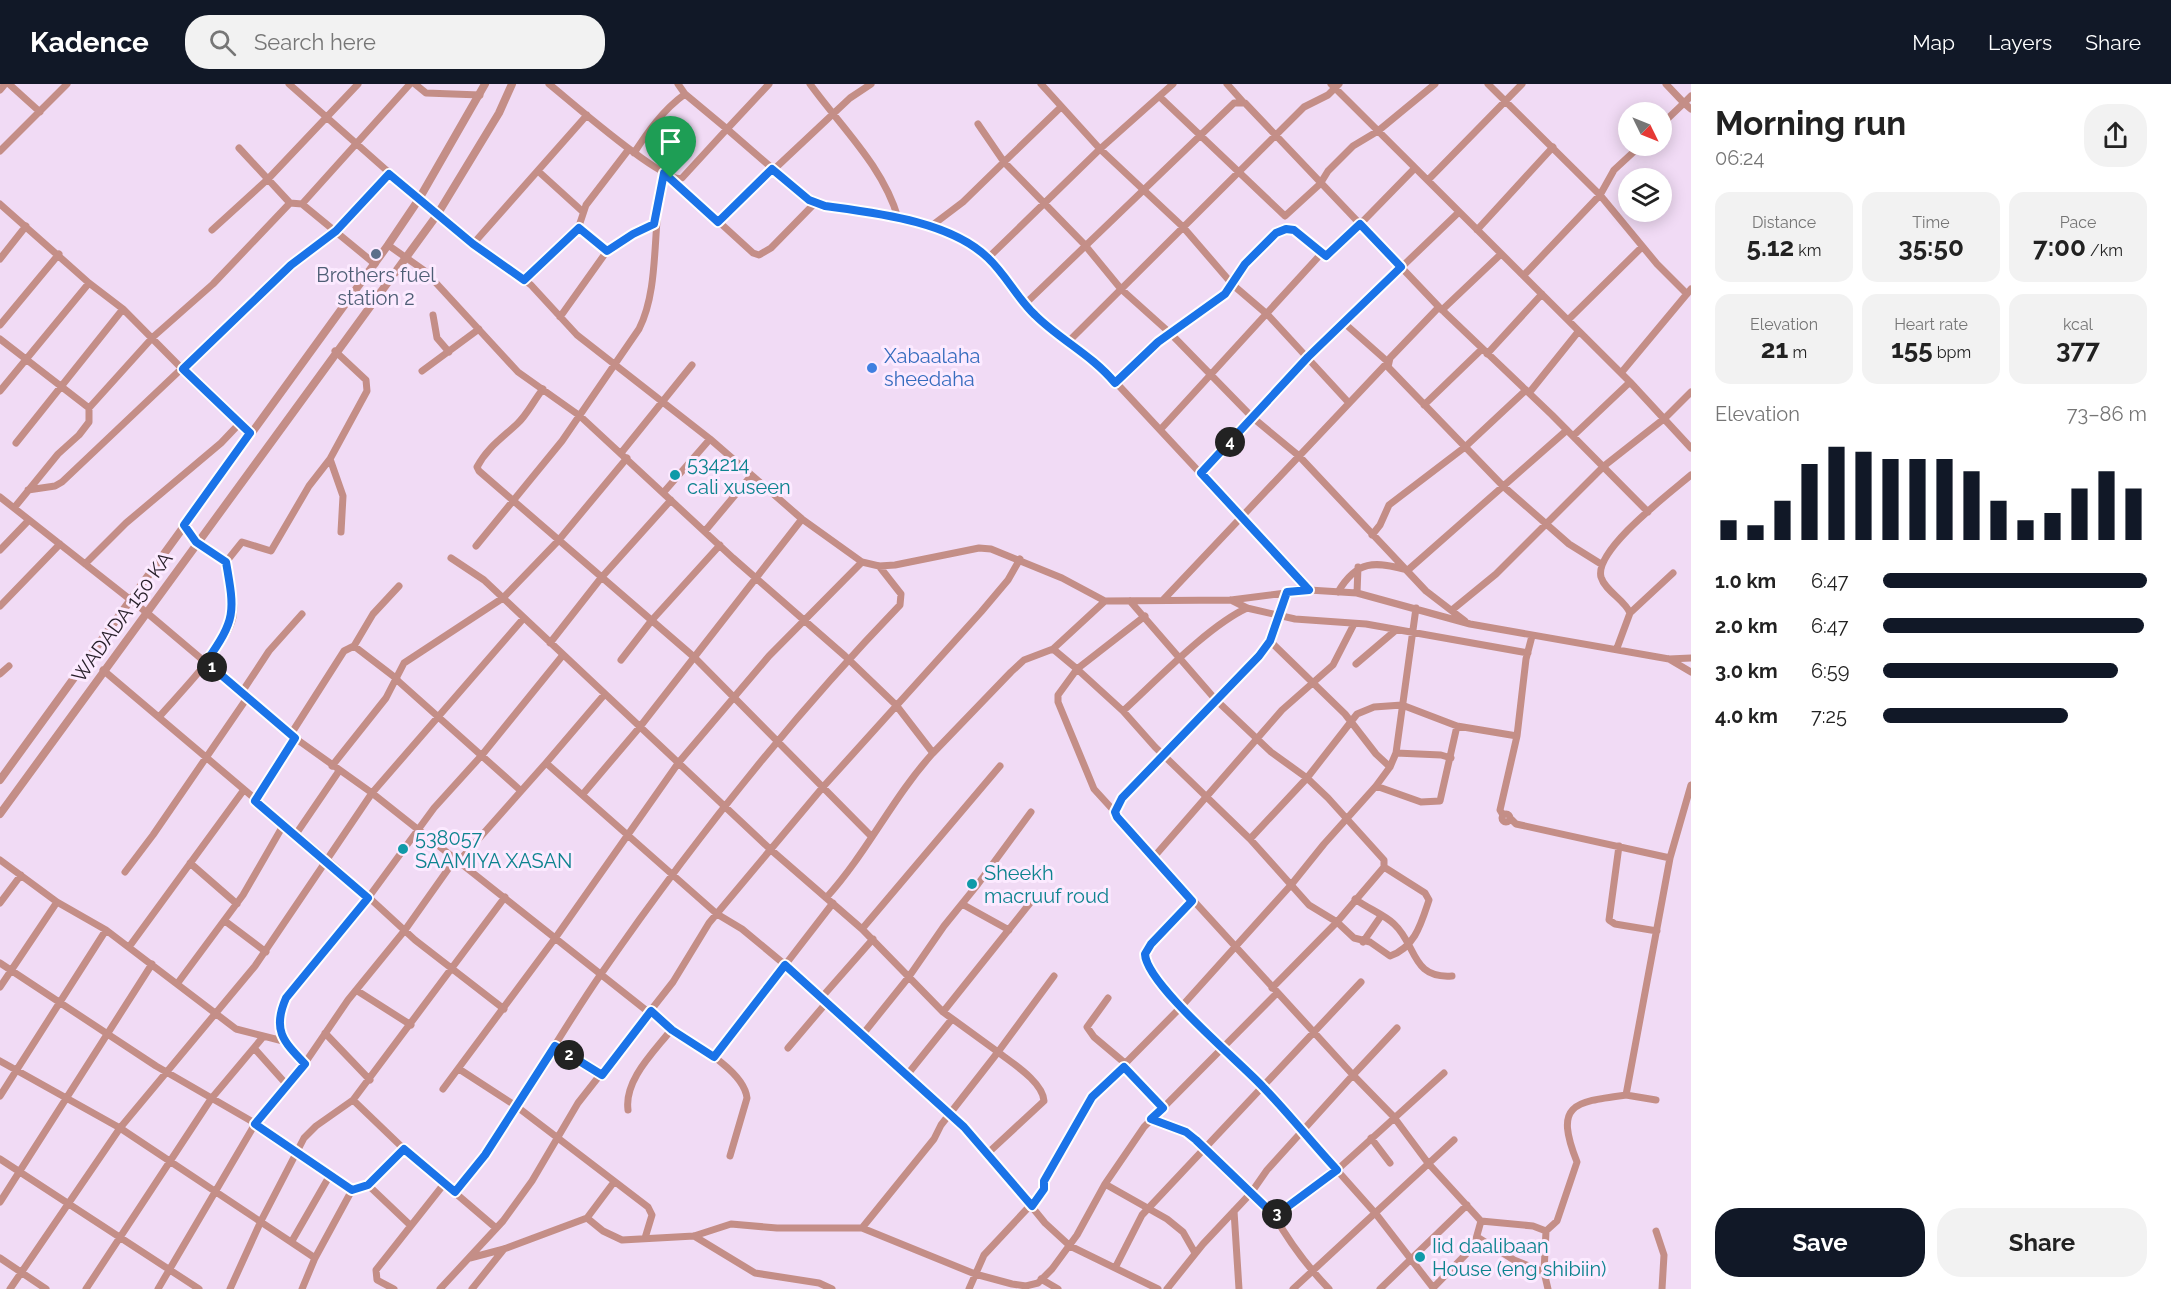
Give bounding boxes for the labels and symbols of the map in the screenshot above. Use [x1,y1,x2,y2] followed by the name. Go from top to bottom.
[1618,102,1672,156] north arrow
[645,116,696,178] pin
[369,247,383,261] marker: Brothers fuel station 2
[316,263,436,310] place label: Brothers fuel station 2
[884,344,981,391] place label: Xabaalaha sheedaha
[865,361,879,375] marker: Xabaalaha sheedaha
[1215,427,1245,457] pin: 4
[687,452,791,499] place label: 534214 cali xuseen
[668,468,682,482] marker: 534214 cali xuseen
[67,547,178,687] street label: WADADA 150 KA
[197,652,227,682] pin: 1
[415,826,572,873] place label: 538057 SAAMIYA XASAN
[396,842,410,856] marker: 538057 SAAMIYA XASAN
[984,861,1109,908] place label: Sheekh macruuf roud
[965,877,979,891] marker: Sheekh macruuf roud
[554,1040,584,1070] pin: 2
[1262,1199,1292,1229] pin: 3
[1432,1234,1606,1281] place label: Iid daalibaan House (eng shibiin)
[1413,1250,1427,1264] marker: Iid daalibaan House (eng shibiin)

